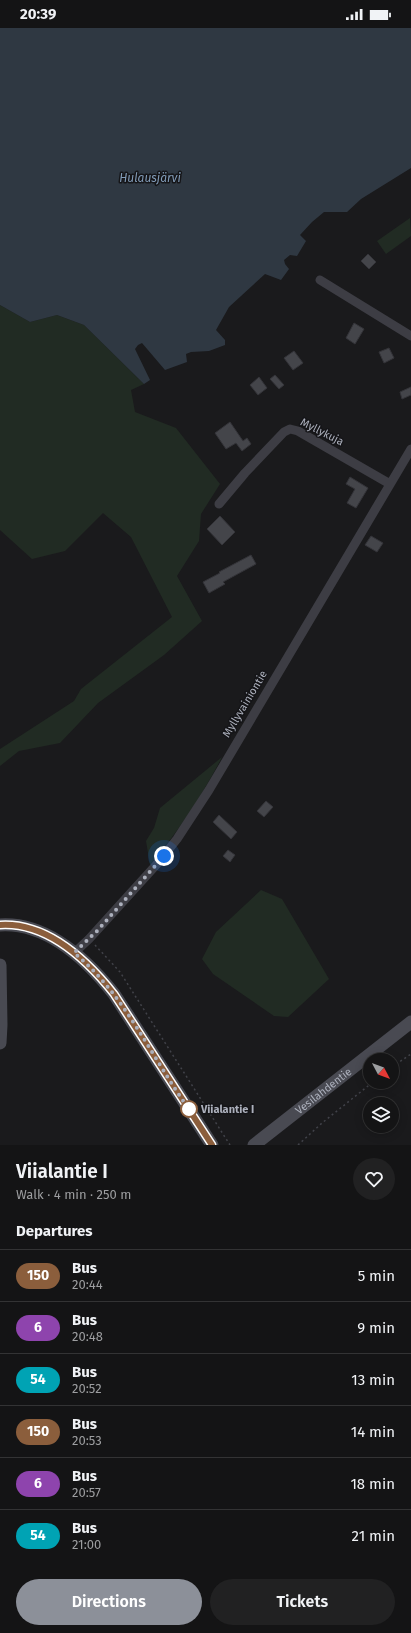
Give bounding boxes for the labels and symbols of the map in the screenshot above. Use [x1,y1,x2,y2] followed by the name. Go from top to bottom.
[119,171,181,185] water label: Hulausjärvi
[298,416,346,448] street label: Myllykuja
[220,668,270,740] street label: Myllyvainiontie
[154,846,174,866] your location
[363,1053,399,1089] north arrow
[293,1065,354,1117] street label: Vesilahdentie
[180,1100,198,1118] marker: Viialantie I
[200,1103,254,1116] place label: Viialantie I

